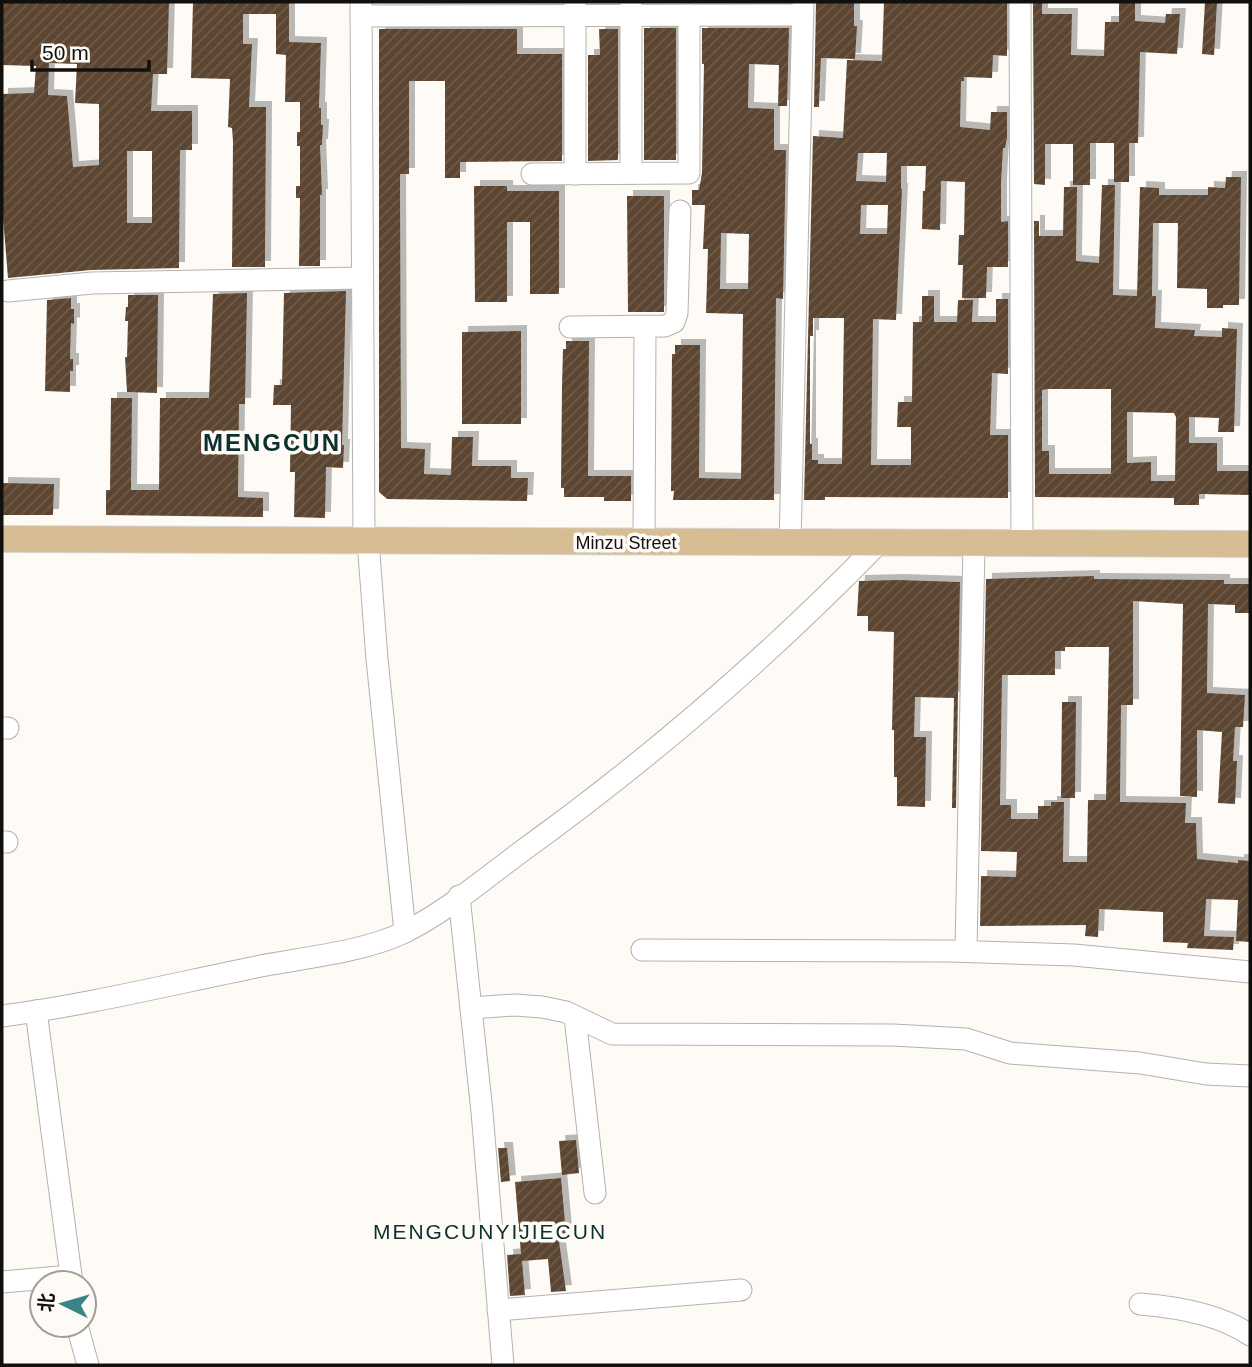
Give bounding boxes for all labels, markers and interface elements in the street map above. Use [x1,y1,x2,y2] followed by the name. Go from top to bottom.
[32,28,149,72] scale bar
[42,41,89,64] text: 50 m
[203,429,341,456] district label: MENGCUN
[575,533,677,553] street label: Minzu Street
[373,1220,607,1243] district label: MENGCUNYIJIECUN
[28,1269,98,1339] north arrow
[35,1292,58,1313] text: 北

